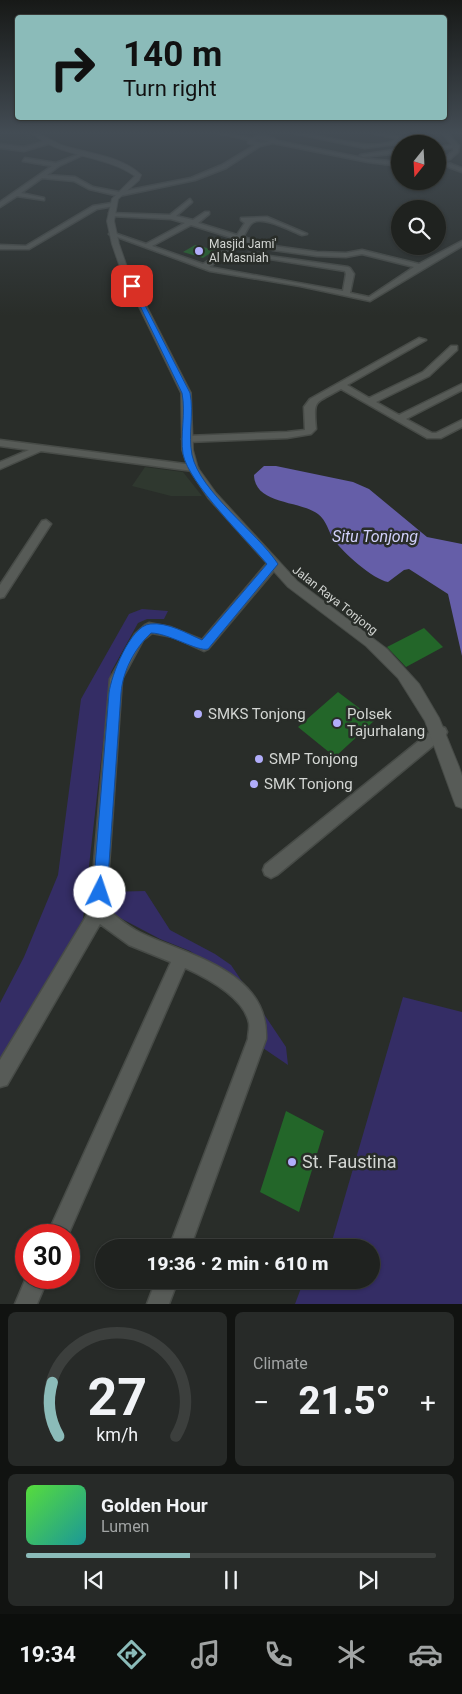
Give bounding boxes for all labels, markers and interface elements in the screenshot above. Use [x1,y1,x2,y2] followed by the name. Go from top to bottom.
[123,34,222,75] text: 140 m
[40,35,105,100] icon: right
[123,76,217,101] text: Turn right
[391,135,446,190] north arrow
[391,135,446,255] map controls
[391,200,446,255] button: search
[209,237,276,265] place label: Masjid Jami' Al Masniah
[193,245,205,257] marker: Masjid Jami' Al Masniah
[111,265,153,307] pin
[118,272,146,300] icon: arrive
[332,527,418,546] water label: Situ Tonjong
[290,562,380,638] street label: Jalan Raya Tonjong
[208,705,306,723] place label: SMKS Tonjong
[347,705,425,740] place label: Polsek Tajurhalang
[192,708,204,720] marker: SMKS Tonjong
[331,717,343,729] marker: Polsek Tajurhalang
[269,750,358,768] place label: SMP Tonjong
[253,753,265,765] marker: SMP Tonjong
[264,775,353,793] place label: SMK Tonjong
[248,778,260,790] marker: SMK Tonjong
[73,865,125,917] position arrow
[302,1151,396,1172] place label: St. Faustina
[286,1156,298,1168] marker: St. Faustina
[15,1224,80,1289] speed limit sign: 30
[146,1252,329,1275] text: 19:36 · 2 min · 610 m
[253,1354,308,1373] text: Climate
[88,1367,147,1428] text: 27
[299,1379,391,1423] text: 21.5°
[253,1386,269,1419] text: −
[420,1386,436,1419] text: +
[97,1424,138,1445] text: km/h
[101,1494,208,1517] text: Golden Hour
[101,1517,149,1536] text: Lumen
[80,1566,108,1594] icon: previous
[217,1566,245,1594] icon: pause
[354,1566,382,1594] icon: next
[114,1637,149,1672] icon: directions
[188,1637,223,1672] icon: music
[261,1637,296,1672] icon: phone
[334,1637,369,1672] icon: climate
[408,1637,443,1672] icon: car
[19,1642,76,1667] text: 19:34

